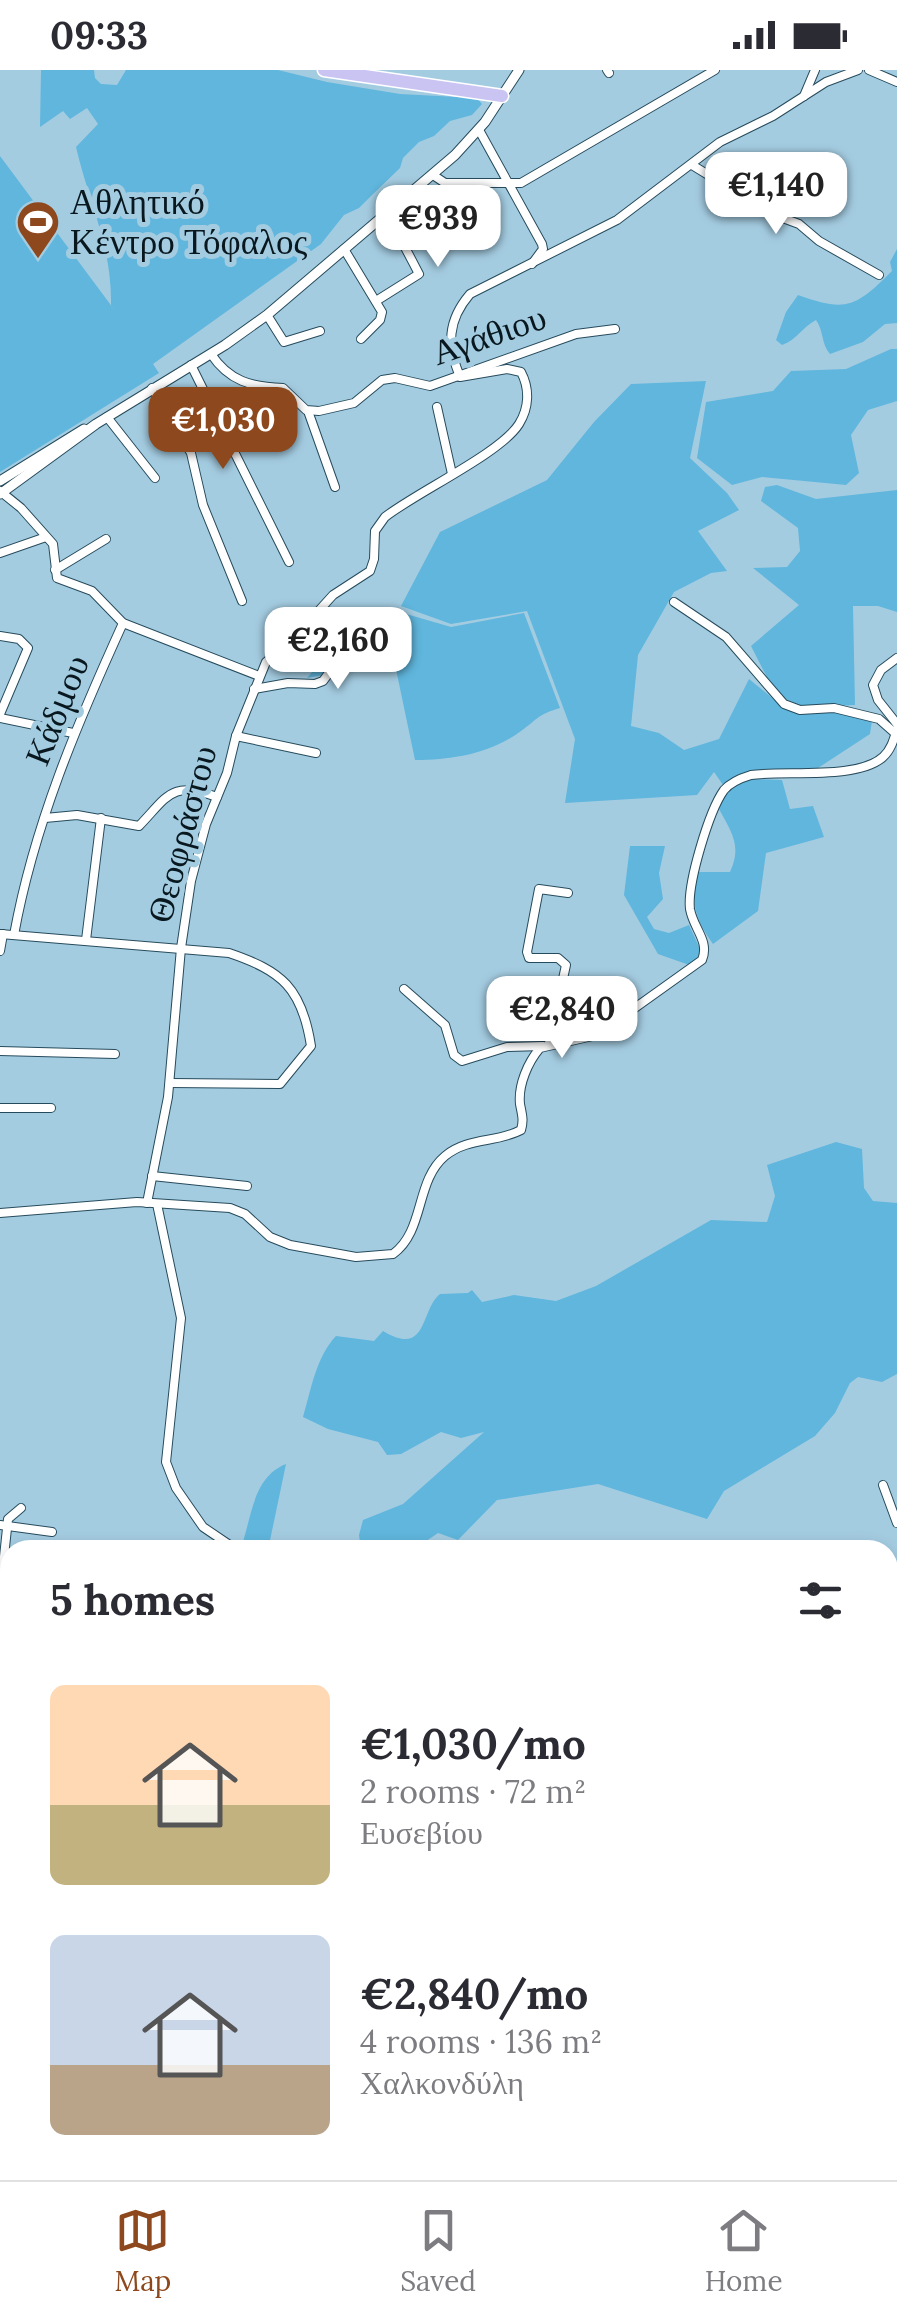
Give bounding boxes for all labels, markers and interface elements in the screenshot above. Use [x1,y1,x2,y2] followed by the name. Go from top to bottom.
[50,11,148,59] text: 09:33
[695,152,857,237] pin: €1,140
[727,164,825,205] text: €1,140
[70,179,308,264] place label: Αθλητικό Κέντρο Τόφαλος
[379,185,497,270] pin: €939
[398,197,478,238] text: €939
[15,199,61,260] sports icon: Αθλητικό Κέντρο Τόφαλος
[426,294,552,375] street label: Αγάθιου
[142,387,304,472] pin: €1,030
[170,399,276,440] text: €1,030
[257,607,419,692] pin: €2,160
[287,619,389,660] text: €2,160
[14,648,99,772] street label: Κάδμου
[136,741,227,927] street label: Θεοφράστου
[481,976,643,1061] pin: €2,840
[508,988,616,1029] text: €2,840
[50,1573,215,1627] text: 5 homes
[793,1573,848,1628] icon: filters
[360,1717,586,1771] text: €1,030/mo
[130,1725,250,1845] icon: home
[360,1771,586,1812] text: 2 rooms · 72 m²
[360,1812,483,1853] text: Ευσεβίου
[360,1967,588,2021] text: €2,840/mo
[130,1975,250,2095] icon: home
[360,2021,602,2062] text: 4 rooms · 136 m²
[360,2062,524,2103] text: Χαλκονδύλη
[114,2203,171,2299] tab: Map
[400,2203,476,2299] tab: Saved
[705,2203,783,2299] tab: Home

